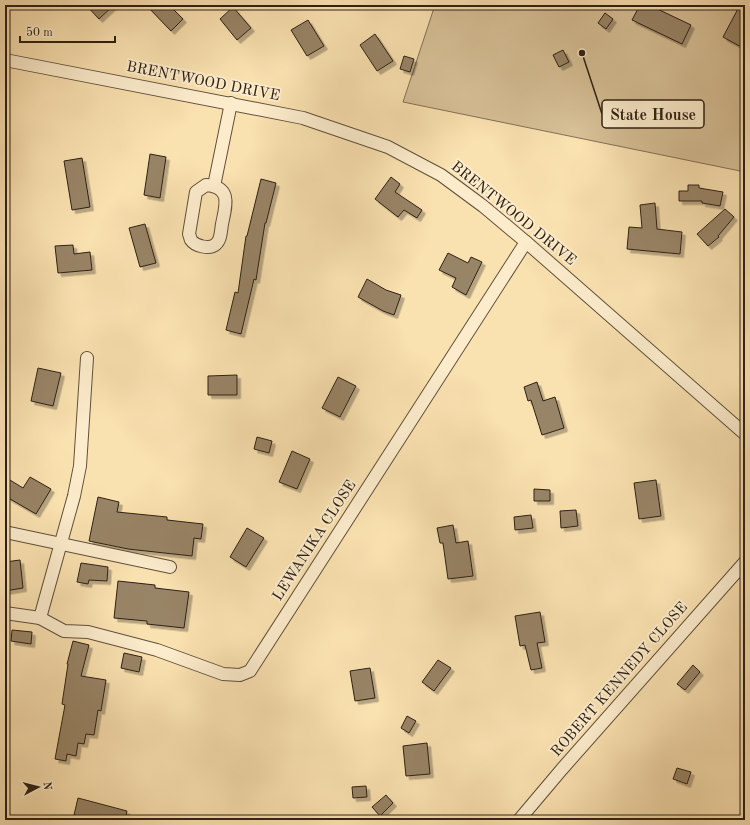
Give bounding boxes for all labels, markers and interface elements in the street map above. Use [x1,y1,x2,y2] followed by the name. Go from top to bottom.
[20,18,115,44] scale bar
[26,26,53,39] text: 50 m
[125,60,281,104] street label: BRENTWOOD DRIVE
[602,100,704,128] callout: State House
[610,108,696,124] text: State House
[448,159,578,269] street label: BRENTWOOD DRIVE
[270,478,360,604] street label: LEWANIKA CLOSE
[549,600,691,760] street label: ROBERT KENNEDY CLOSE
[18,767,58,807] north arrow
[40,781,52,791] text: N

